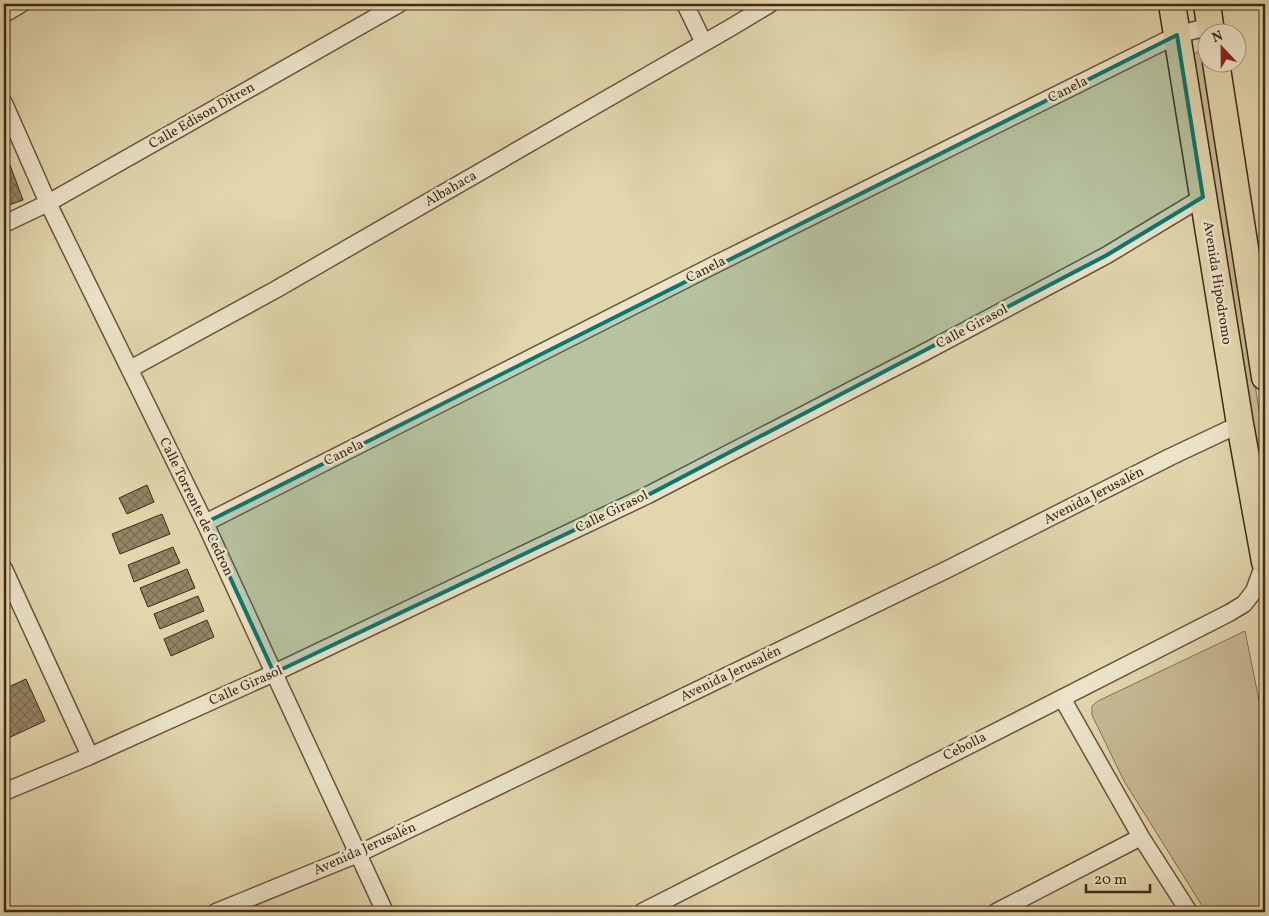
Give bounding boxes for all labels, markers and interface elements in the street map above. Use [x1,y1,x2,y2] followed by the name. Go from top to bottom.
[1196,22,1246,72] north arrow
[1209,27,1226,48] text: N
[1045,72,1091,108] street label: Canela
[146,78,258,154] street label: Calle Edison Ditren
[421,166,481,212] street label: Albahaca
[1198,220,1236,346] street label: Avenida Hipodromo
[683,252,729,288] street label: Canela
[933,300,1011,354] street label: Calle Girasol
[154,435,238,579] street label: Calle Torrente de Cedron
[321,435,367,471] street label: Canela
[1041,462,1147,530] street label: Avenida Jerusalén
[572,486,652,538] street label: Calle Girasol
[677,641,785,707] street label: Avenida Jerusalén
[206,661,286,711] street label: Calle Girasol
[940,728,990,766] street label: Cebolla
[311,818,419,880] street label: Avenida Jerusalén
[1086,861,1150,893] scale bar
[1094,870,1127,891] text: 20 m

